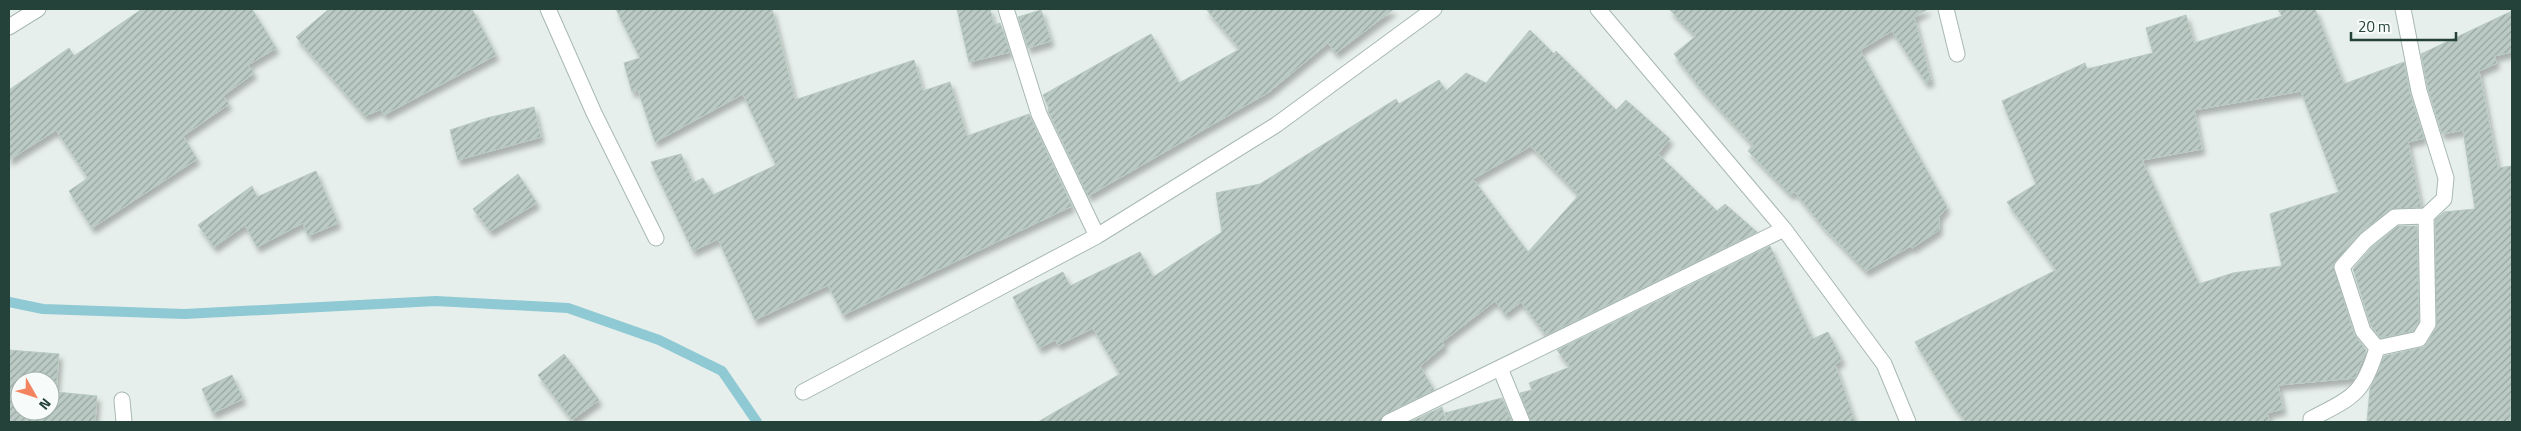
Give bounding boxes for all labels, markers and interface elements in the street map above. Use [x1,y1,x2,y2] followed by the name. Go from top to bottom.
[2351,10,2456,42] scale bar
[2358,15,2391,38] text: 20 m
[10,371,60,421] north arrow
[34,394,57,415] text: N

